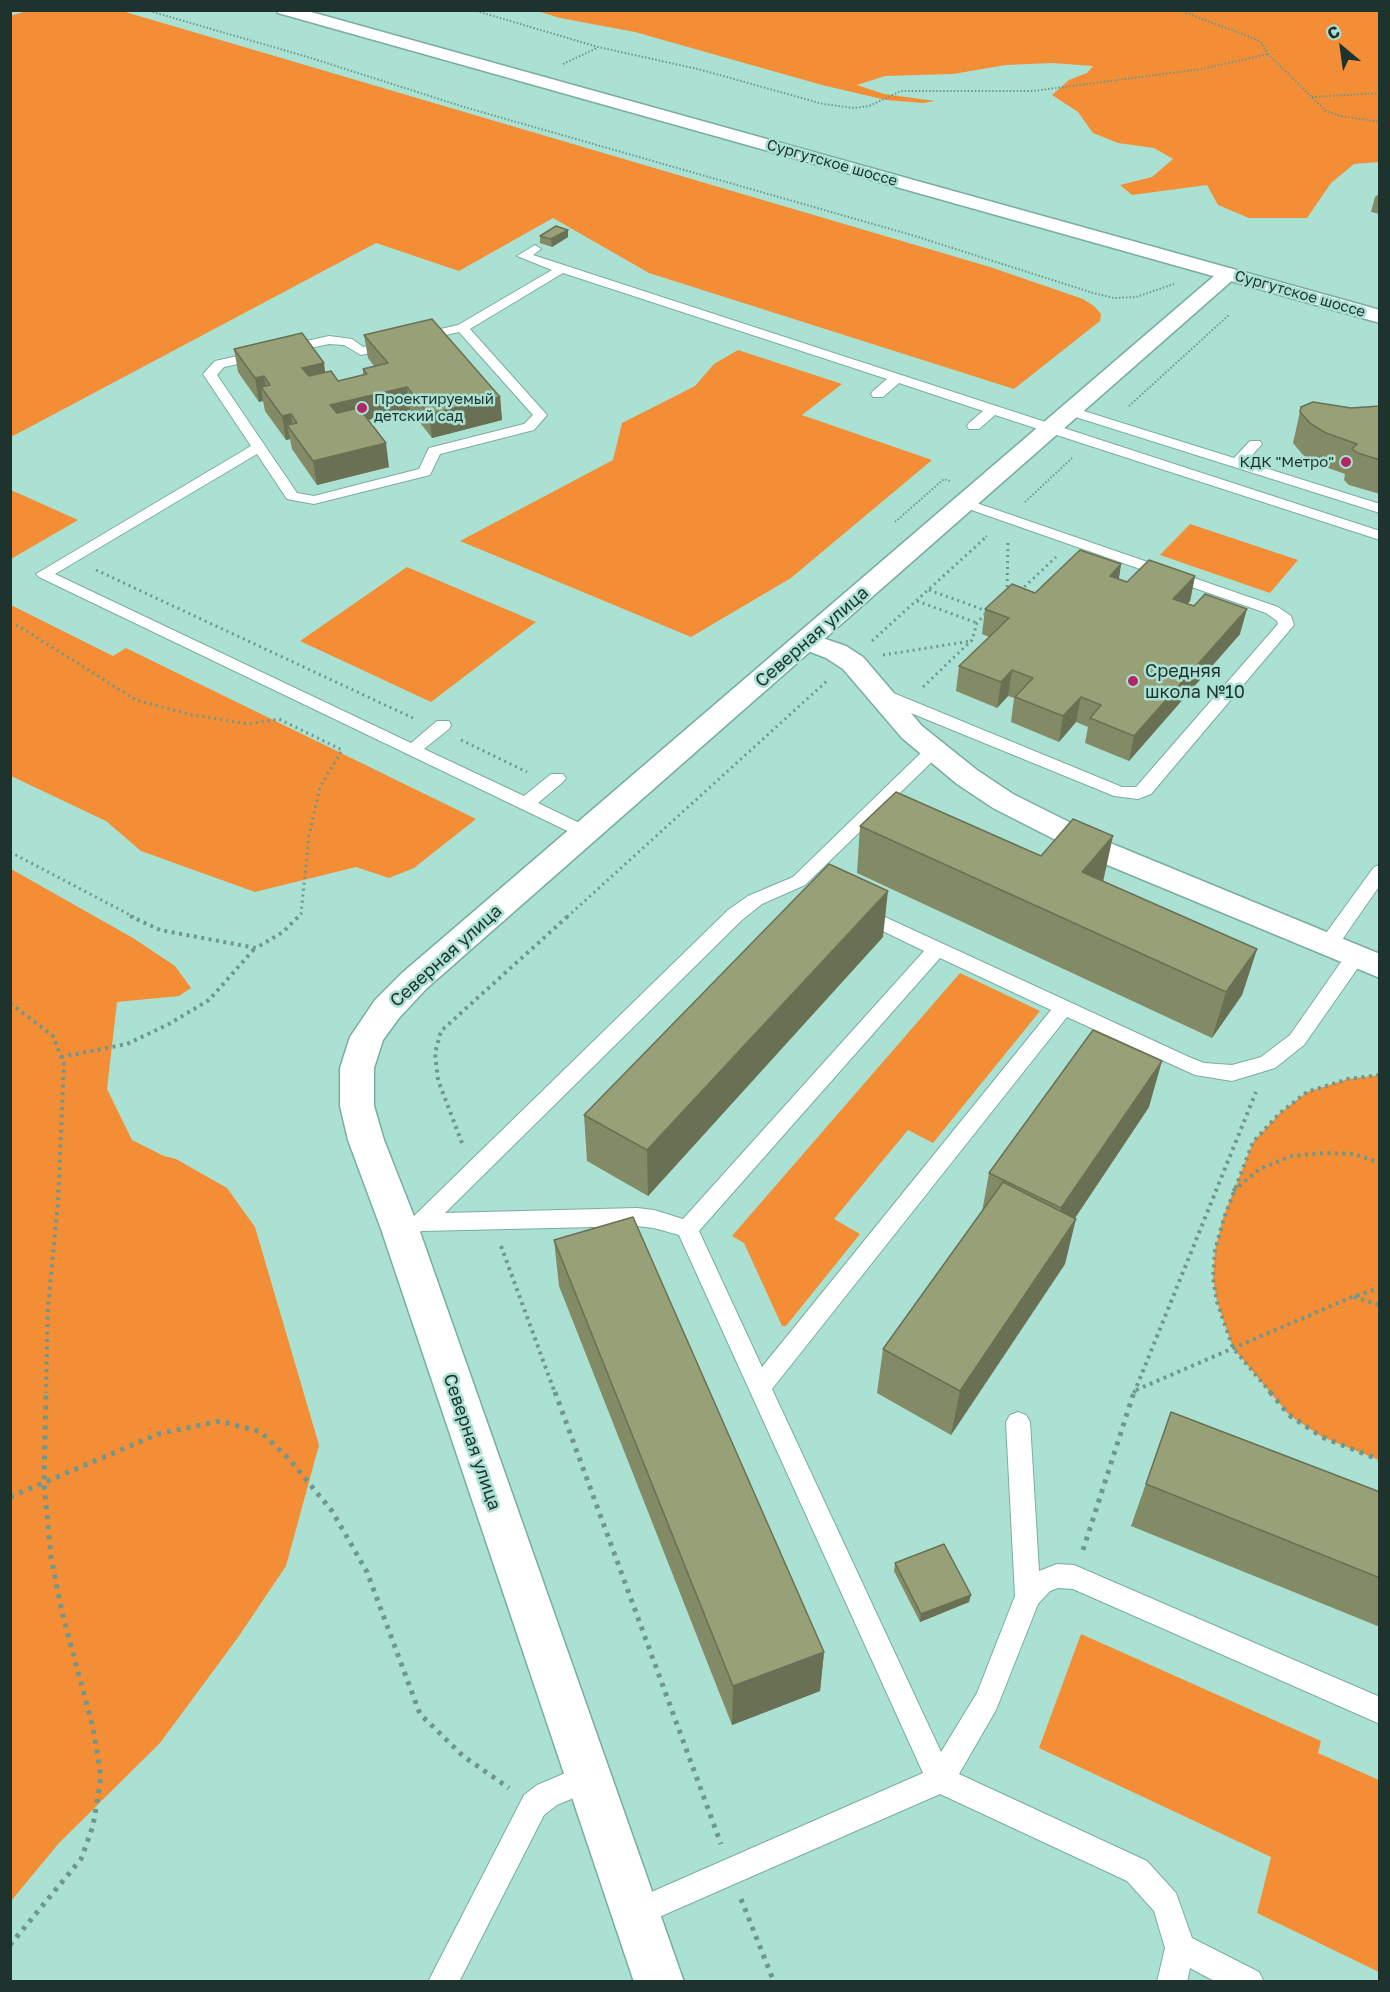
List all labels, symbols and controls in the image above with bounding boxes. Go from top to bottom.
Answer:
north arrow [1312,18,1372,78]
text: С [1323,21,1343,44]
street label: Сургутское шоссе [765,136,899,190]
street label: Сургутское шоссе [1233,267,1367,321]
place label: Проектируемый детский сад [374,390,494,425]
marker: Проектируемый детский сад [355,401,369,415]
place label: КДК "Метро" [1239,453,1334,471]
marker: КДК "Метро" [1339,455,1353,469]
street label: Северная улица [751,582,873,692]
place label: Средняя школа №10 [1145,660,1245,702]
marker: Средняя школа №10 [1126,674,1140,688]
street label: Северная улица [386,900,506,1012]
street label: Северная улица [439,1371,505,1513]

